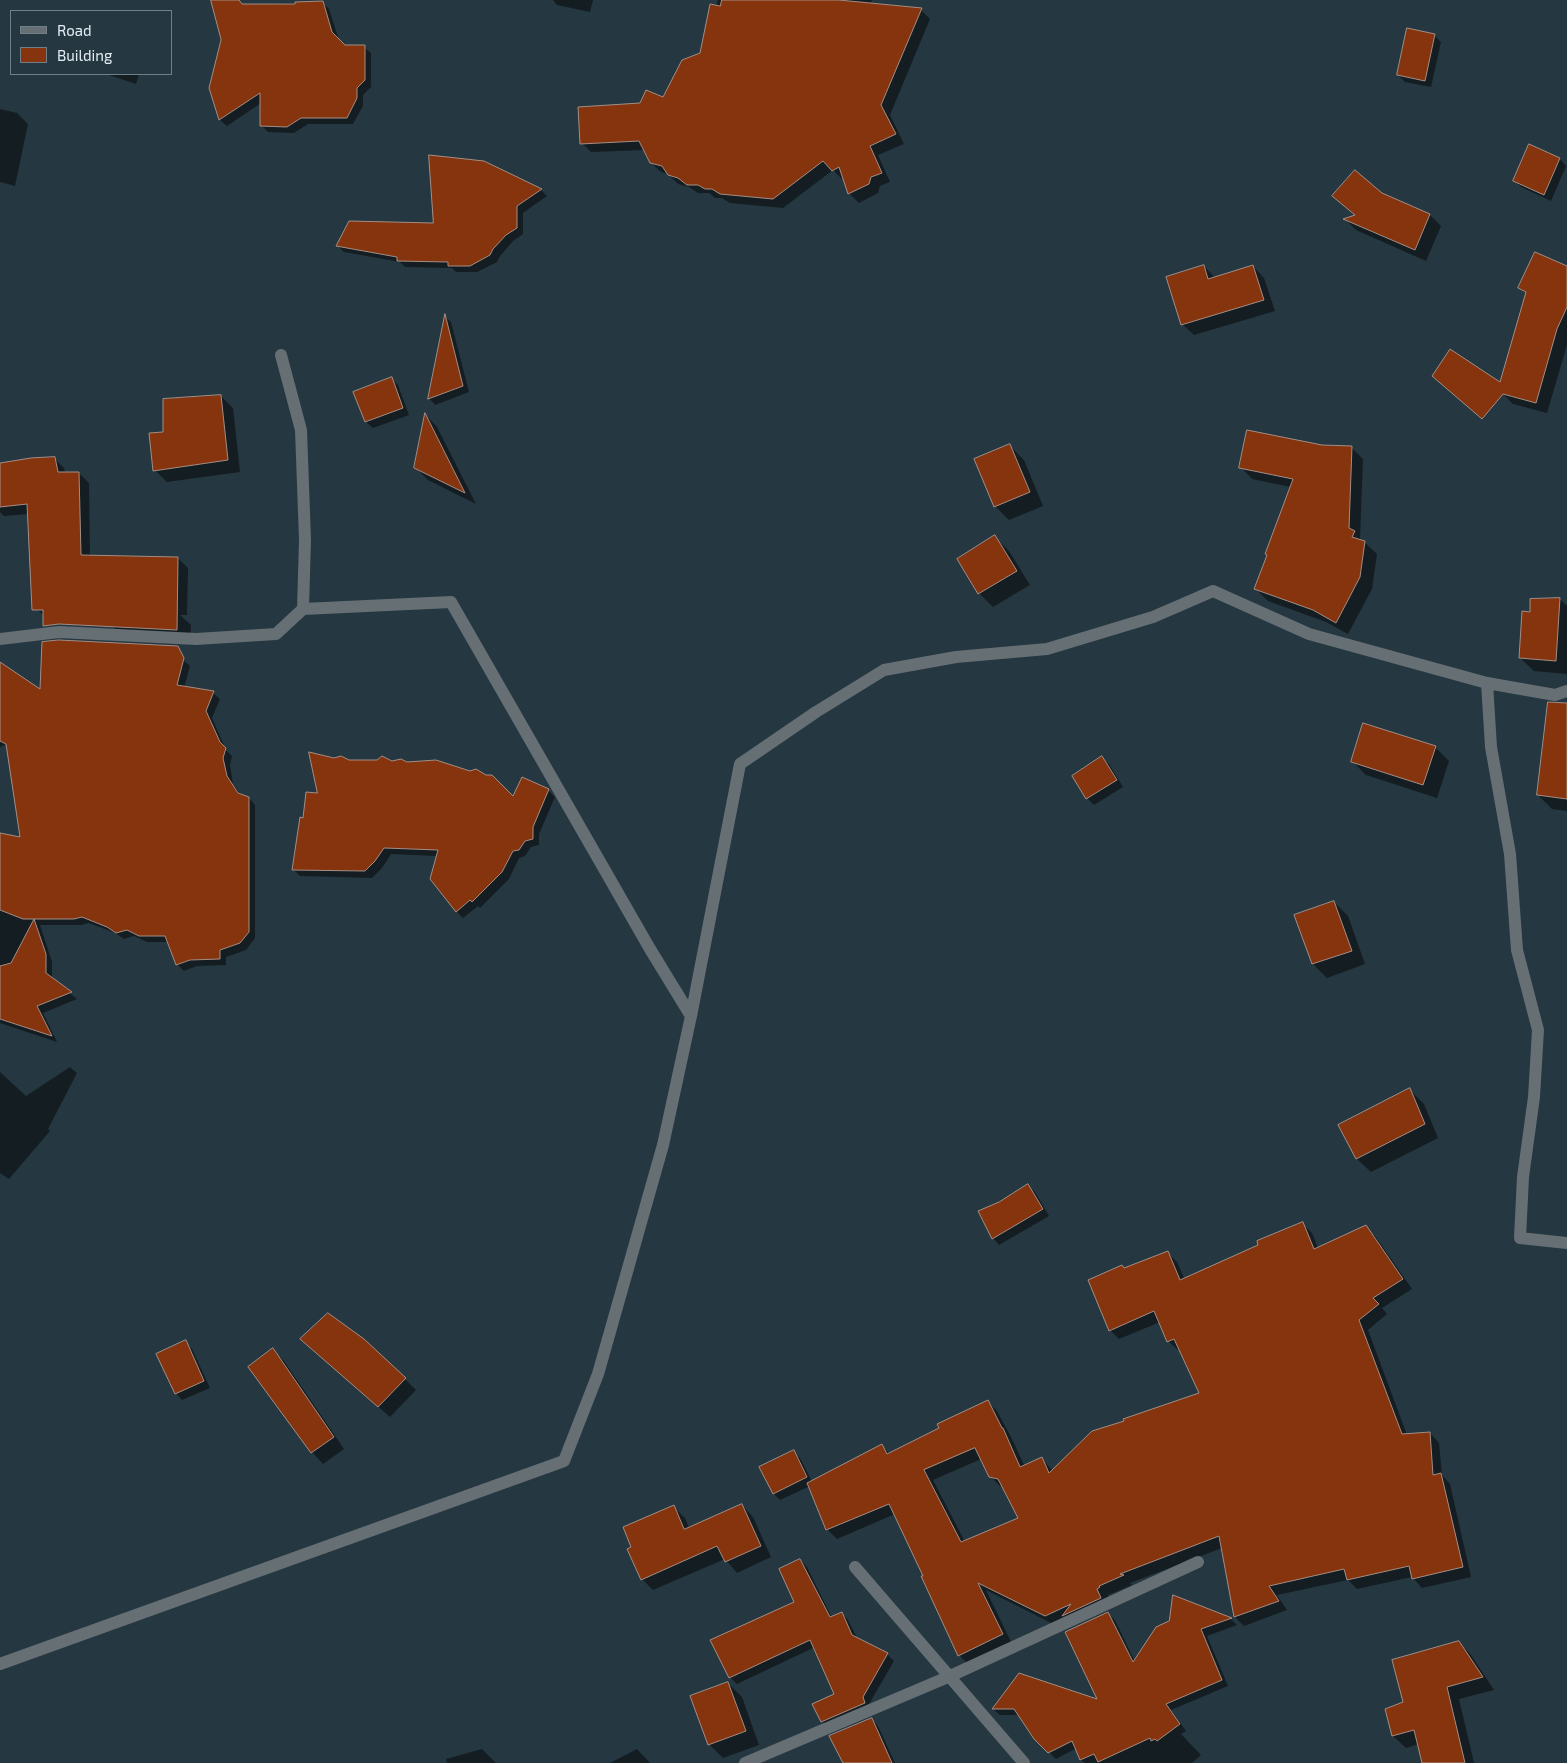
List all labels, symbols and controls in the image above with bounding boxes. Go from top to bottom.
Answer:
legend [10,10,172,75]
text: Road [57,21,92,39]
text: Building [57,46,112,64]

